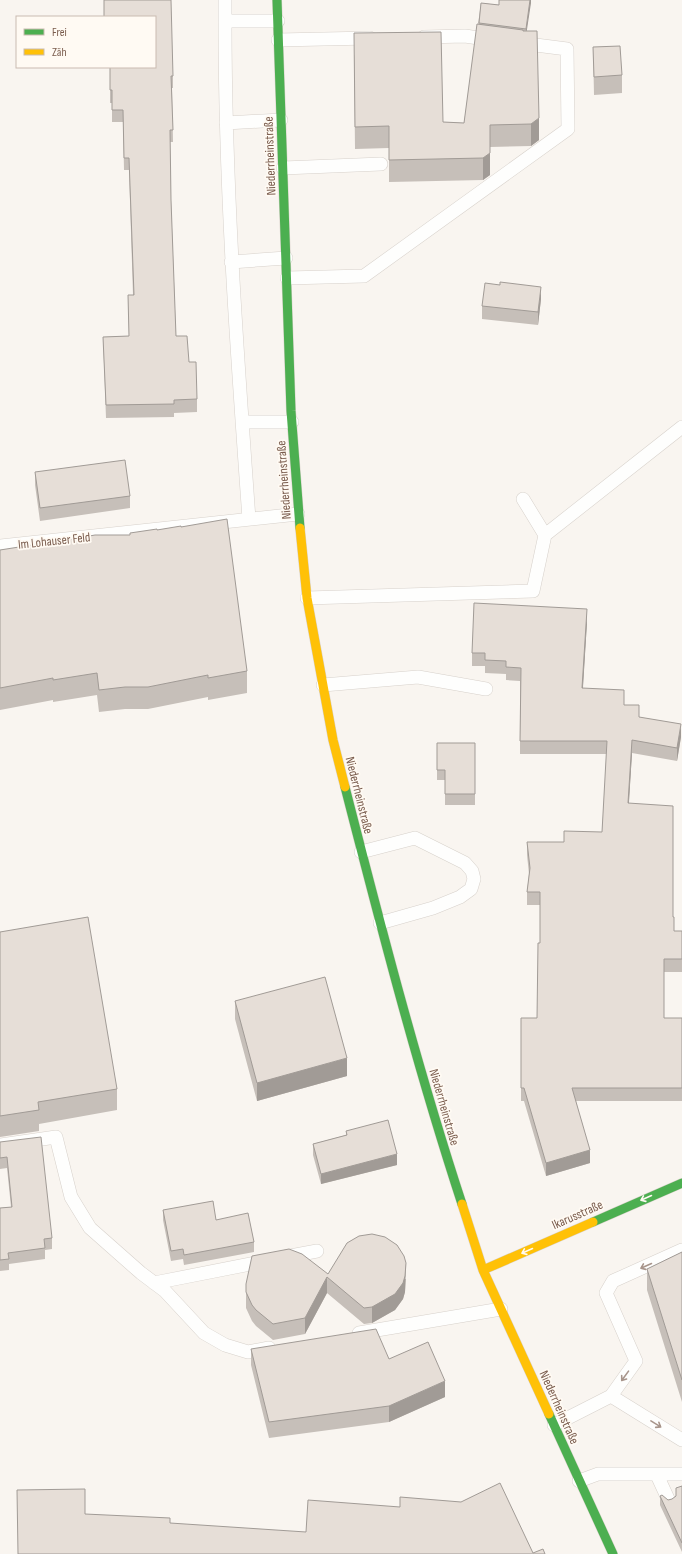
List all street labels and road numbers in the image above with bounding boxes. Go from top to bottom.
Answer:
street label: Niederrheinstraße [261,116,279,196]
street label: Niederrheinstraße [273,440,295,520]
street label: Im Lohauser Feld [17,529,91,553]
street label: Niederrheinstraße [342,755,376,836]
street label: Niederrheinstraße [425,1067,463,1147]
street label: Ikarusstraße [549,1197,605,1233]
street label: Niederrheinstraße [536,1368,582,1447]

